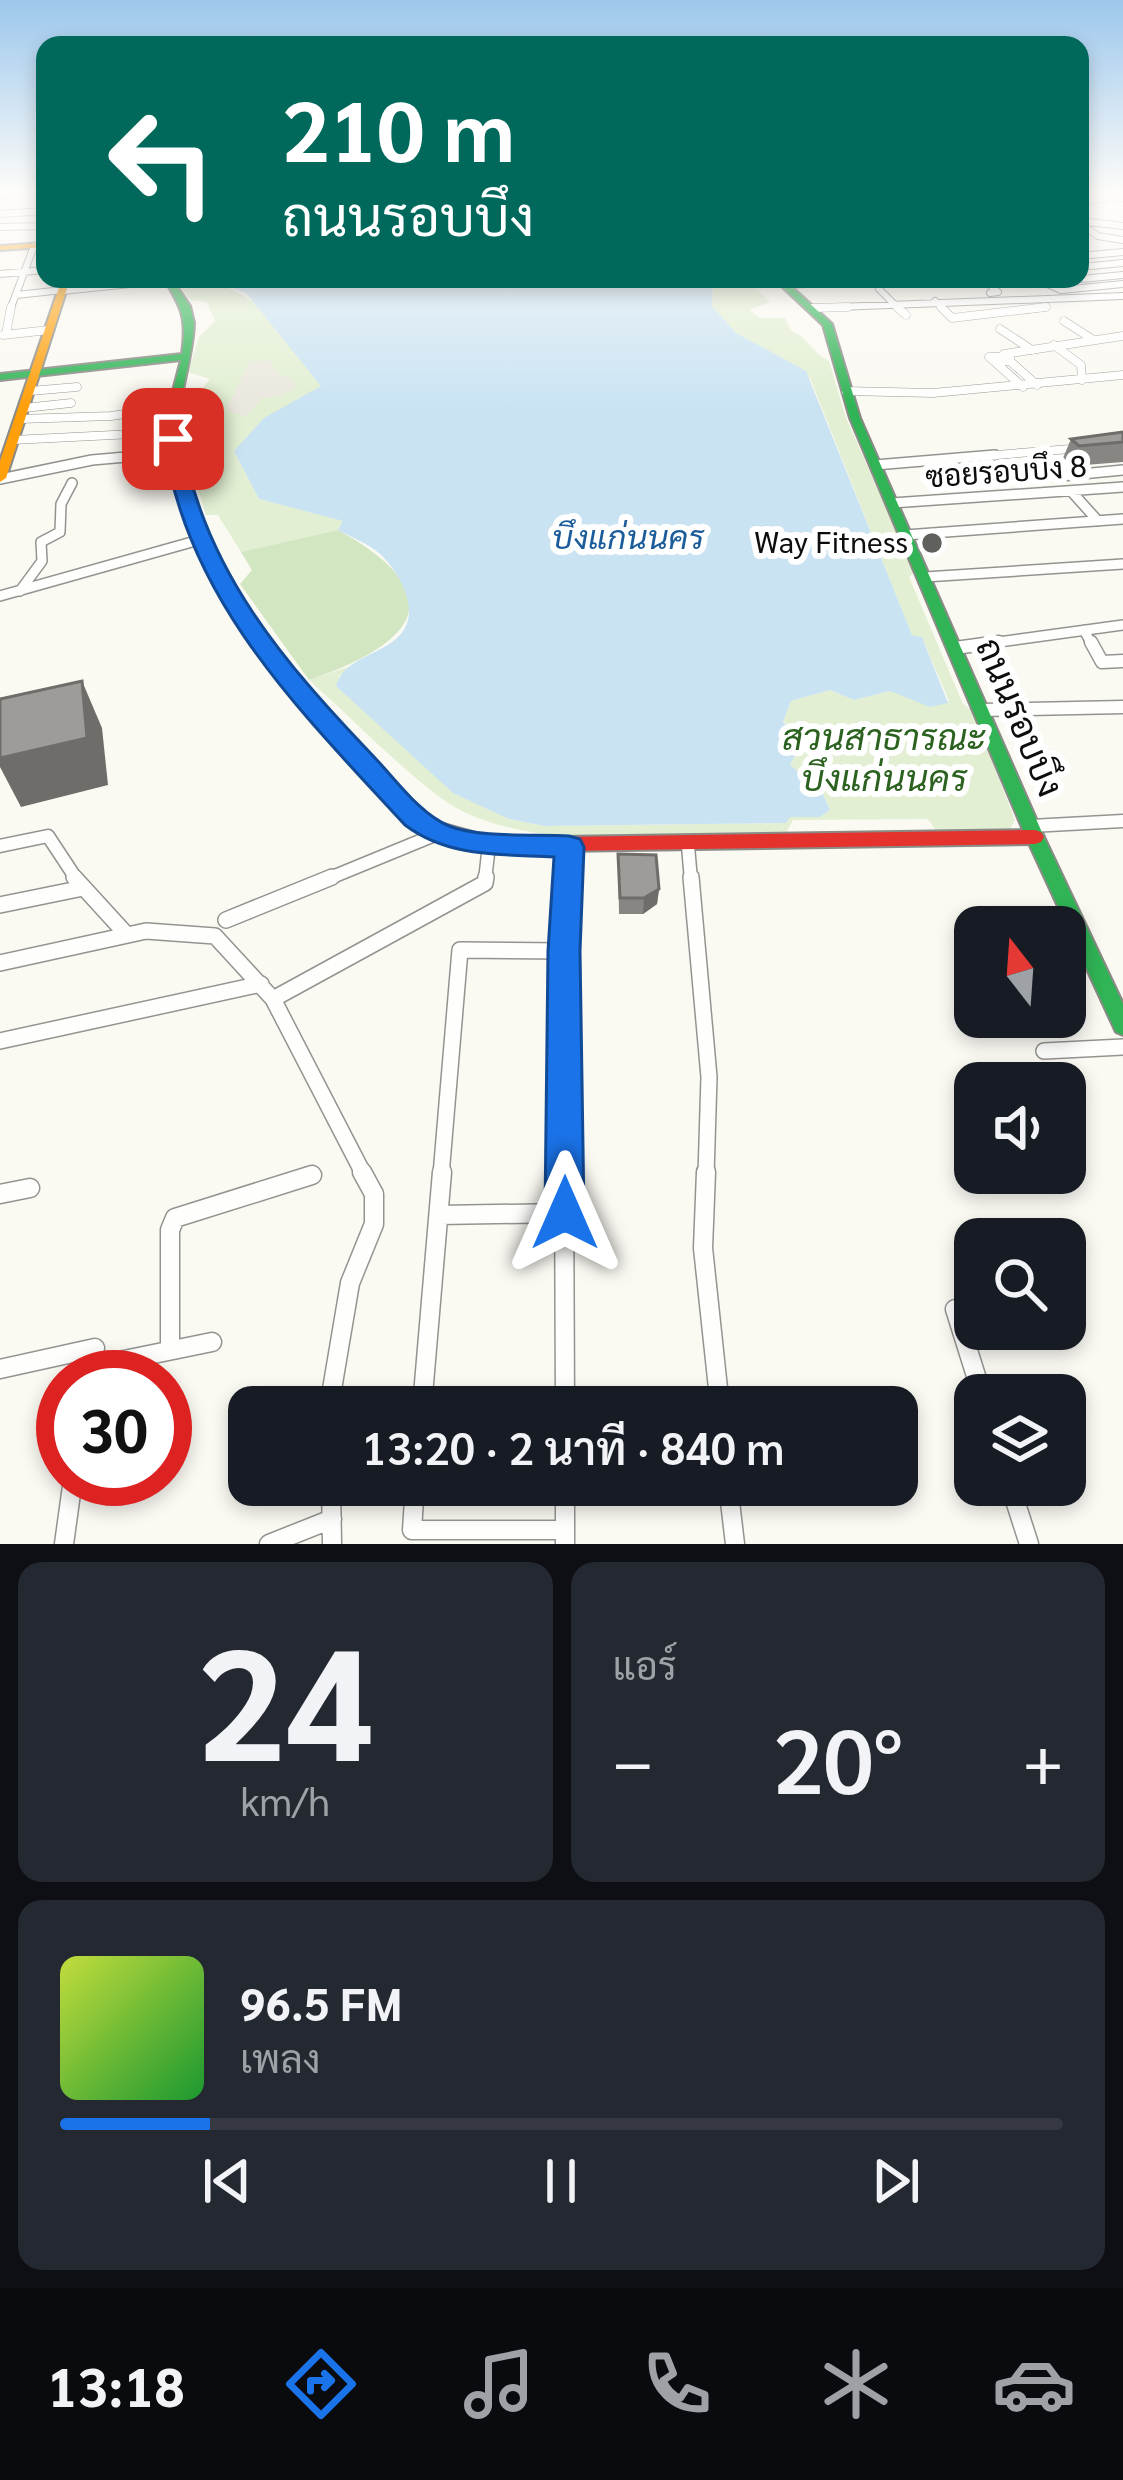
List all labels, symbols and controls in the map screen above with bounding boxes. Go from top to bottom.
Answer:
text: 210 m [282,72,515,181]
icon: left [84,84,240,240]
text: ถนนรอบบึง [282,178,534,249]
pin [122,388,224,490]
icon: arrive [140,406,206,472]
street label: ซอยรอบบึง 8 [924,444,1088,495]
water label: บึงแก่นนคร [552,514,705,557]
place label: Way Fitness [754,521,908,560]
marker: Way Fitness [919,530,945,556]
street label: ถนนรอบบึง [968,630,1076,803]
park label: สวนสาธารณะ บึงแก่นนคร [782,712,987,799]
north arrow [954,906,1086,1038]
map controls [954,906,1086,1506]
button: sound [954,1062,1086,1194]
position arrow [502,1150,628,1276]
button: search [954,1218,1086,1350]
speed limit sign: 30 [36,1350,192,1506]
button: layers [954,1374,1086,1506]
text: 13:20 · 2 นาที · 840 m [362,1417,784,1475]
text: 24 [197,1594,373,1797]
text: แอร์ [613,1638,677,1689]
text: 20° [773,1698,903,1815]
text: − [613,1714,653,1799]
text: + [1023,1714,1063,1799]
text: km/h [240,1774,330,1825]
text: 96.5 FM [240,1973,402,2031]
text: เพลง [240,2031,321,2082]
icon: previous [194,2148,260,2214]
icon: pause [528,2148,594,2214]
icon: next [863,2148,929,2214]
icon: directions [279,2342,363,2426]
icon: music [457,2342,541,2426]
icon: phone [635,2342,719,2426]
icon: climate [814,2342,898,2426]
icon: car [992,2342,1076,2426]
text: 13:18 [47,2349,185,2420]

